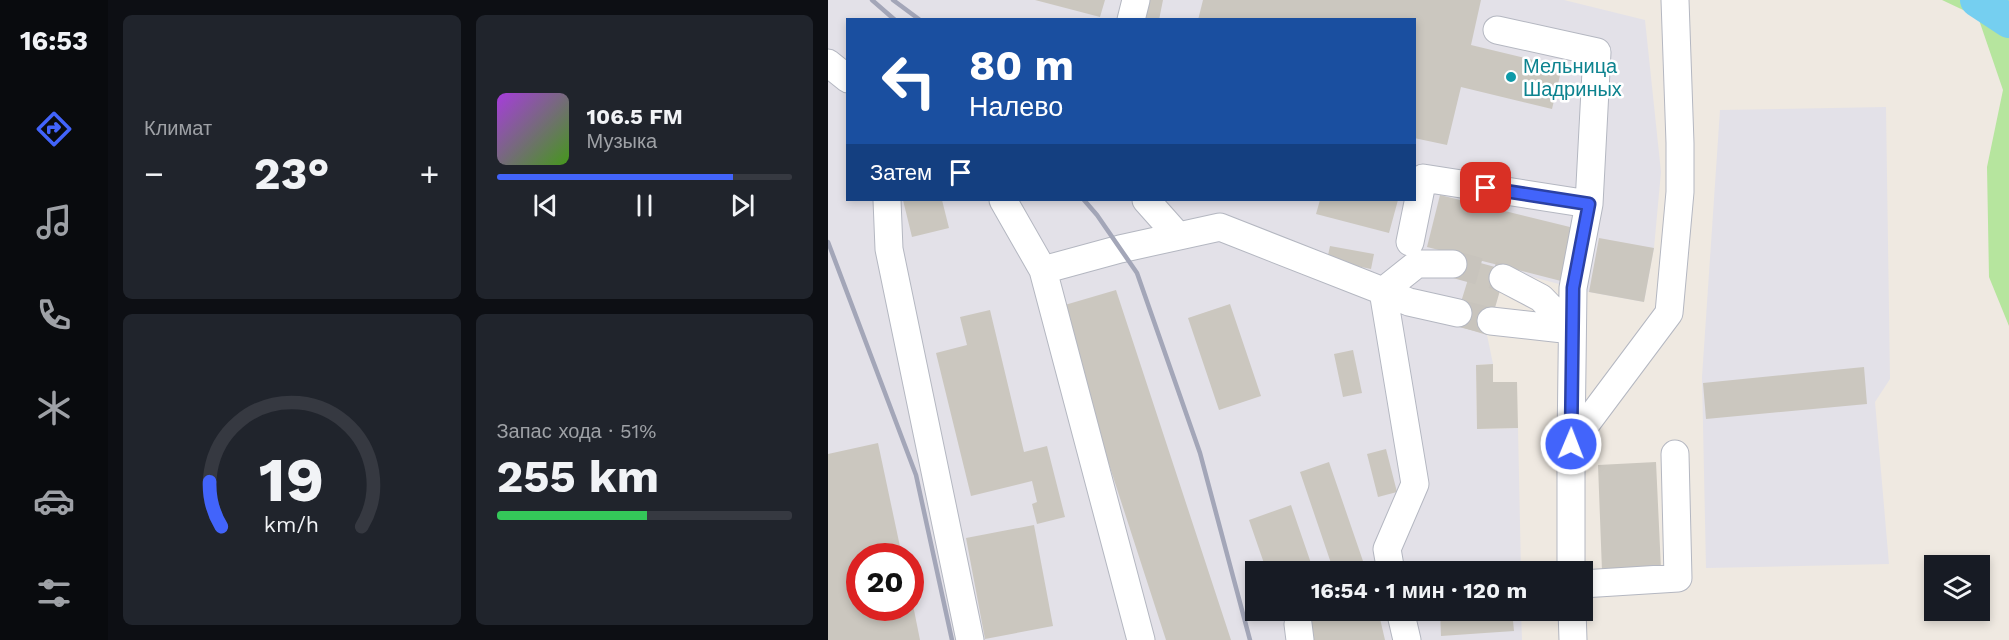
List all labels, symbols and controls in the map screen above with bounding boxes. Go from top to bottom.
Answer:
text: 16:53 [20,25,88,57]
text: 80 m [969,41,1074,90]
icon: left [870,42,948,120]
place label: Мельница Шадриных [1523,54,1622,101]
marker: Мельница Шадриных [1504,70,1518,84]
text: Налево [969,91,1063,123]
text: 106.5 FM [587,104,683,129]
icon: directions [33,108,75,150]
text: Климат [144,116,212,140]
text: Музыка [587,129,657,153]
text: 23° [254,147,330,200]
text: − [144,154,164,193]
text: + [420,154,440,193]
icon: arrive [944,156,977,189]
text: Затем [870,160,932,185]
pin [1460,162,1511,213]
icon: arrive [1469,171,1502,204]
icon: previous [529,189,562,222]
icon: pause [628,189,661,222]
icon: next [726,189,759,222]
icon: music [33,201,75,243]
icon: phone [33,294,75,336]
icon: climate [33,387,75,429]
position arrow [1539,412,1603,476]
text: Запас хода · 51% [497,419,656,443]
text: 19 [259,443,324,516]
text: 255 km [497,450,659,503]
icon: car [33,480,75,522]
text: km/h [264,512,319,537]
speed limit sign: 20 [846,543,924,621]
map controls [1924,555,1990,621]
button: layers [1924,555,1990,621]
icon: filters [33,572,75,614]
text: 16:54 · 1 мин · 120 m [1311,578,1527,603]

